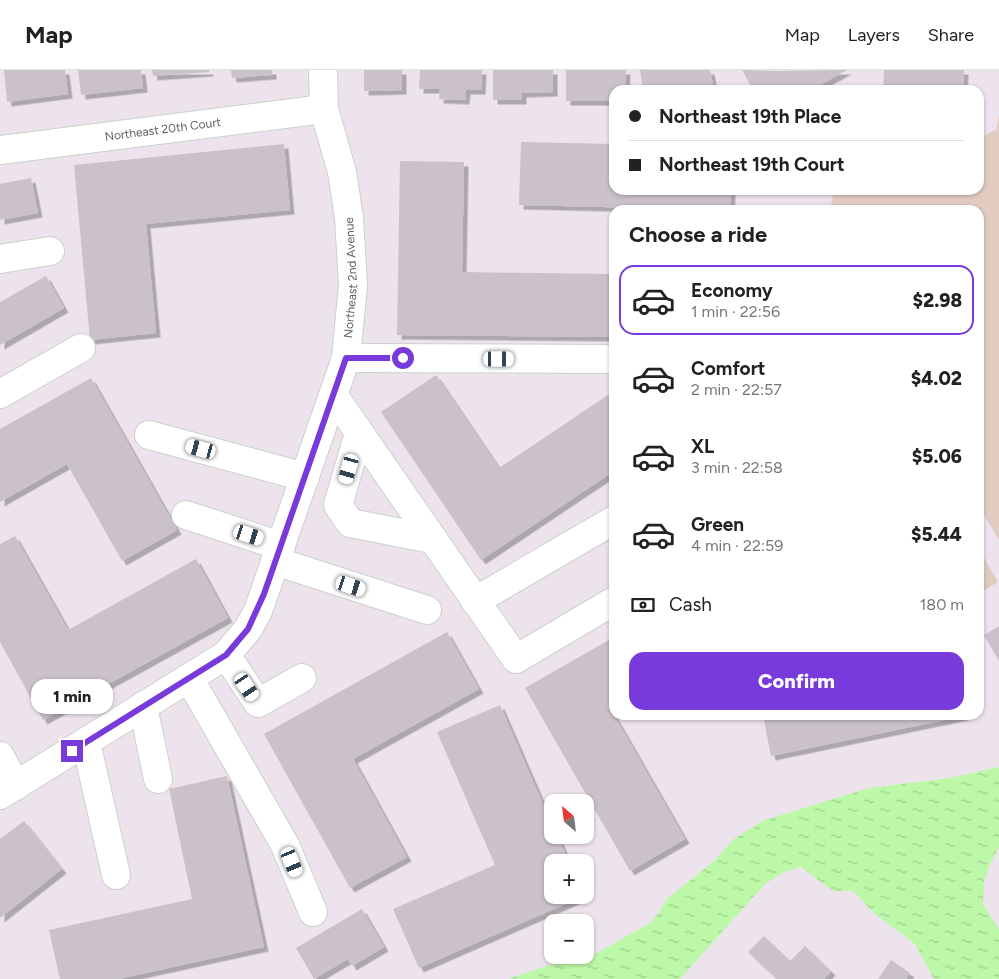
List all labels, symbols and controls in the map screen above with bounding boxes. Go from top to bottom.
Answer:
text: Map [25,20,73,49]
text: Map [785,24,820,46]
text: Layers [848,24,900,46]
text: Share [928,24,974,46]
text: Northeast 19th Place [659,105,841,128]
street label: Northeast 20th Court [104,115,222,144]
text: Northeast 19th Court [659,153,845,176]
street label: Northeast 2nd Avenue [341,216,360,339]
text: Choose a ride [629,221,767,248]
icon: car [631,278,676,323]
text: Economy [691,279,773,302]
text: $2.98 [913,289,962,312]
text: 1 min · 22:56 [691,302,780,321]
route start [392,347,414,369]
car [484,352,514,367]
icon: car [631,356,676,401]
text: Comfort [691,357,766,380]
text: $4.02 [911,367,962,390]
text: 2 min · 22:57 [691,380,782,399]
icon: car [631,434,676,479]
text: XL [691,435,714,458]
car [184,438,217,460]
text: $5.06 [912,445,962,468]
car [337,453,360,485]
text: 3 min · 22:58 [691,458,783,477]
icon: car [631,512,676,557]
text: Green [691,513,744,536]
car [232,523,265,547]
text: $5.44 [911,523,962,546]
text: 4 min · 22:59 [691,536,783,555]
car [334,574,367,598]
icon: cash [629,591,657,619]
text: Cash [669,593,712,616]
text: 180 m [920,595,964,614]
button: Confirm [629,652,964,710]
car [232,670,261,704]
callout: 1 min [31,678,113,714]
text: 1 min [53,687,91,706]
route end [61,740,83,762]
north arrow [544,794,594,844]
map controls [544,794,594,964]
car [279,845,304,879]
button: + [544,854,594,904]
button: − [544,914,594,964]

